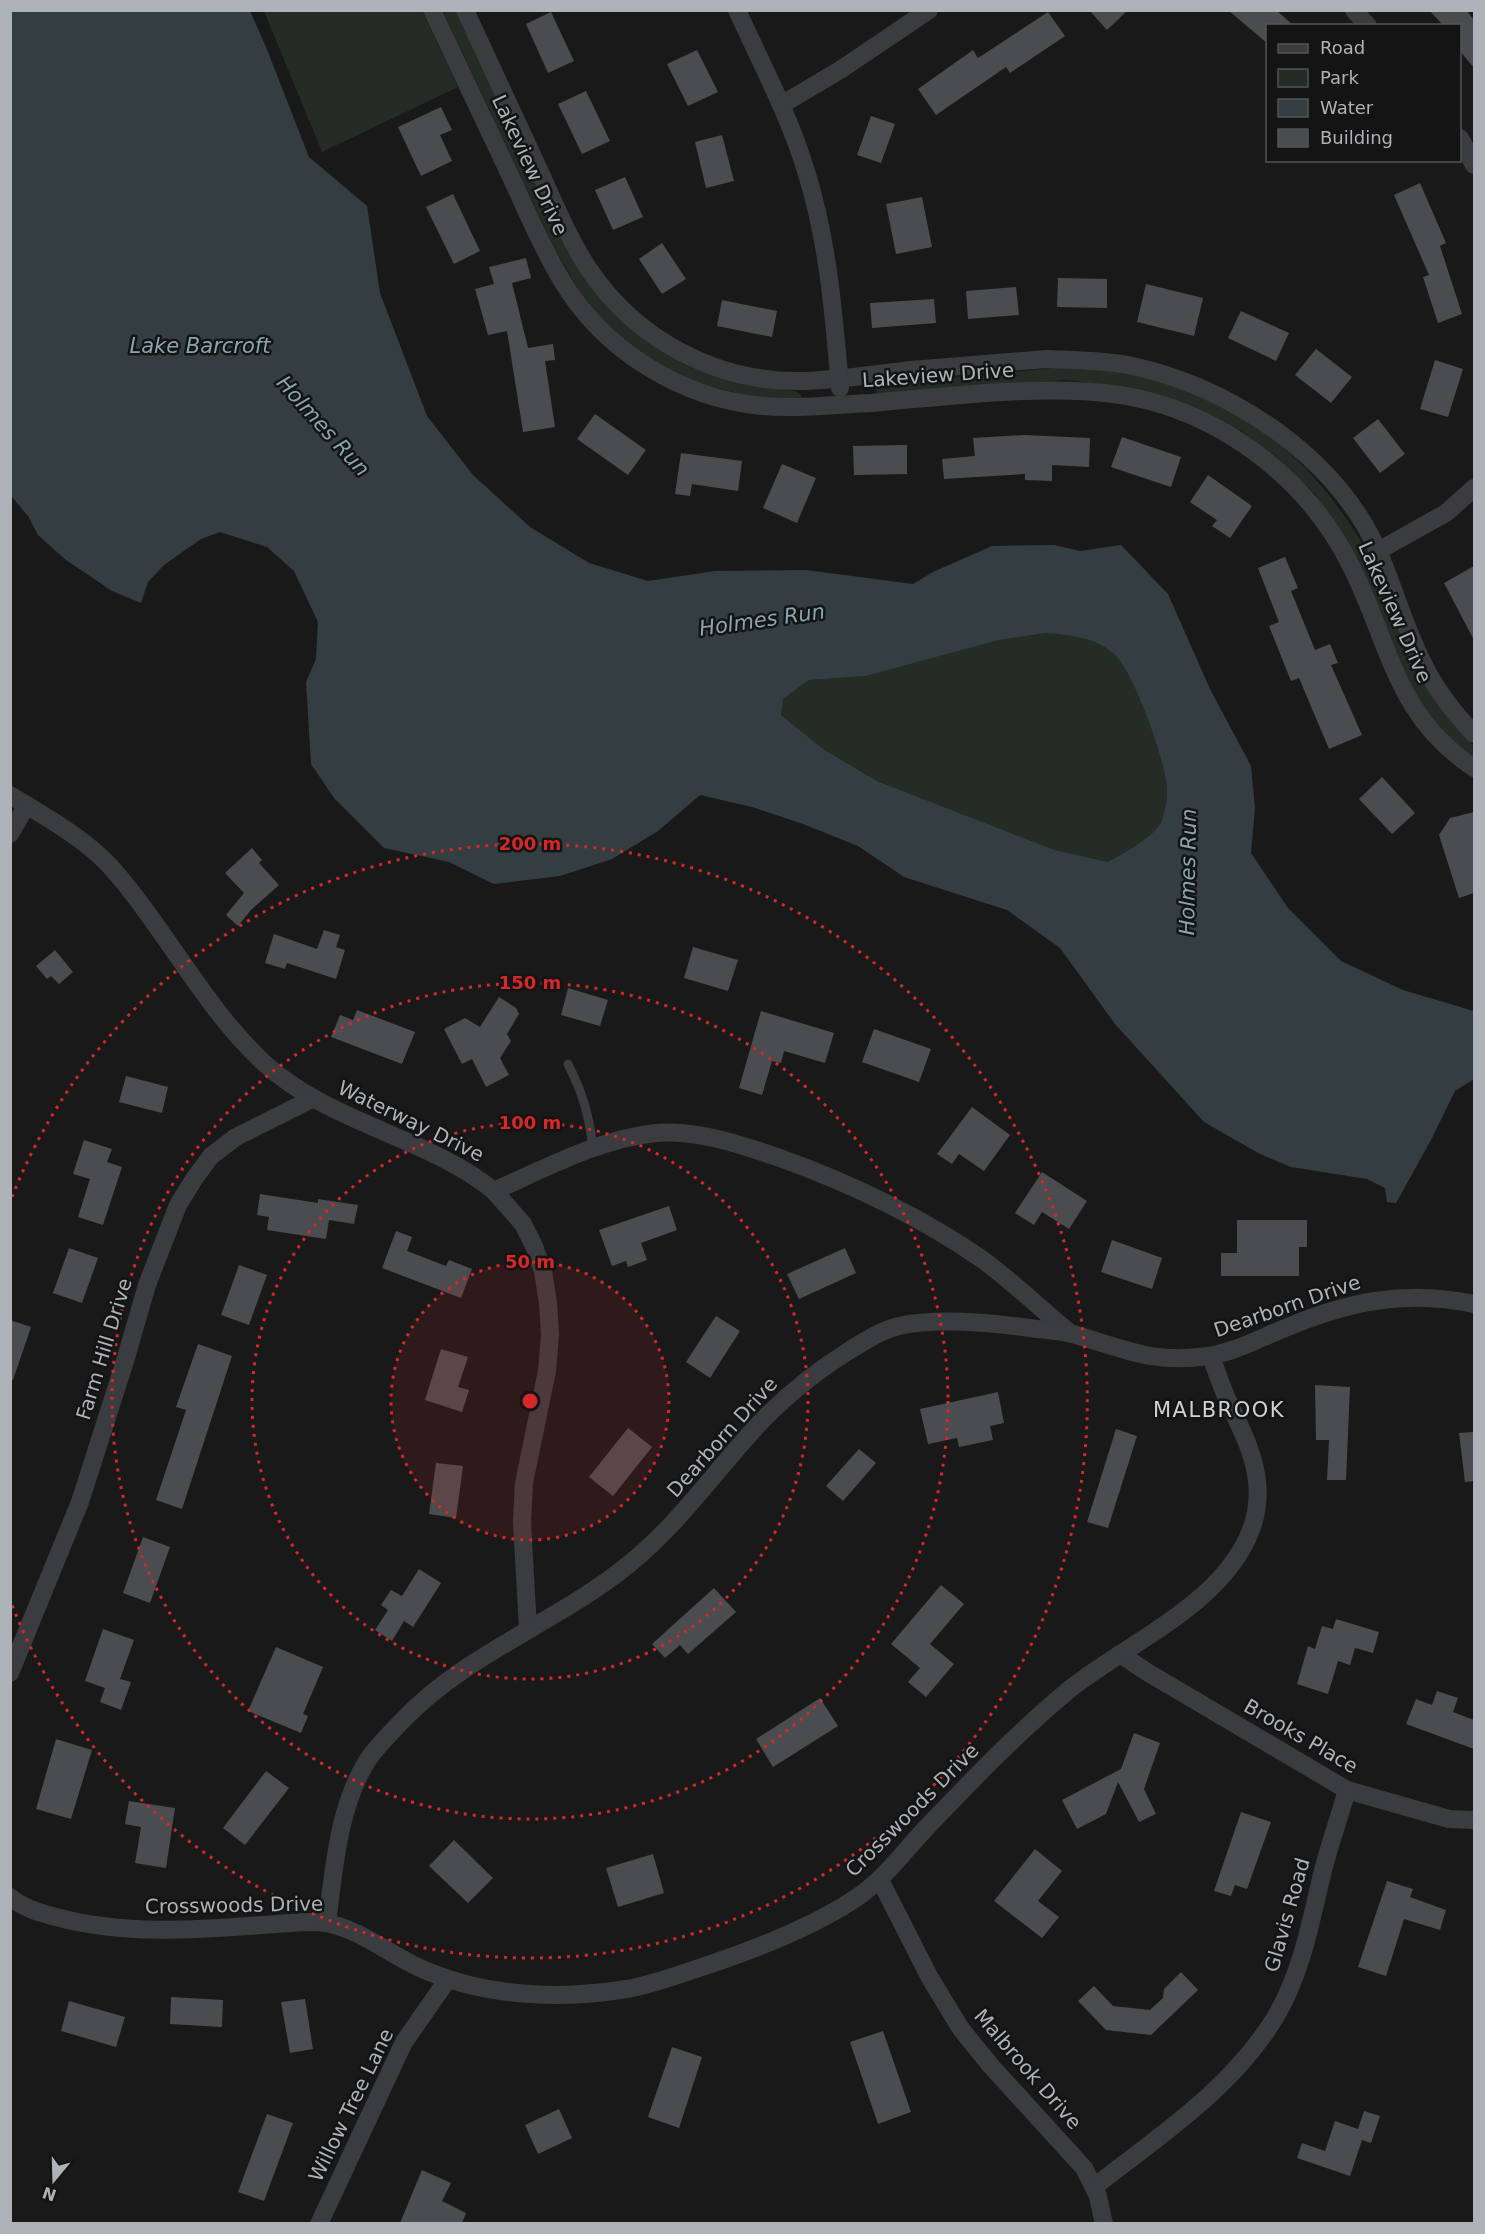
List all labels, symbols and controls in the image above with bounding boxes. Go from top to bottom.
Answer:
legend [1266,24,1461,162]
text: Road [1320,37,1365,58]
text: Park [1320,67,1359,88]
street label: Lakeview Drive [487,91,573,239]
text: Water [1320,97,1374,118]
text: Building [1320,127,1393,148]
water label: Lake Barcroft [130,334,271,358]
street label: Lakeview Drive [861,358,1015,392]
water label: Holmes Run [272,371,374,481]
street label: Lakeview Drive [1353,538,1437,686]
water label: Holmes Run [698,599,826,641]
water label: Holmes Run [1175,808,1201,936]
text: 200 m [499,833,561,854]
text: 150 m [499,972,561,993]
street label: Waterway Drive [334,1075,488,1167]
text: 100 m [499,1112,561,1133]
text: 50 m [505,1251,555,1272]
street label: Dearborn Drive [1211,1270,1363,1342]
street label: Farm Hill Drive [71,1275,137,1423]
street label: Dearborn Drive [662,1372,782,1502]
centre of rings [520,1391,540,1411]
district label: MALBROOK [1153,1398,1285,1422]
street label: Brooks Place [1240,1694,1362,1778]
street label: Crosswoods Drive [840,1738,984,1882]
street label: Glavis Road [1259,1855,1315,1975]
street label: Crosswoods Drive [145,1891,323,1919]
street label: Malbrook Drive [969,2004,1087,2134]
street label: Willow Tree Lane [304,2025,398,2185]
north arrow [24,2150,84,2210]
text: N [40,2183,59,2205]

